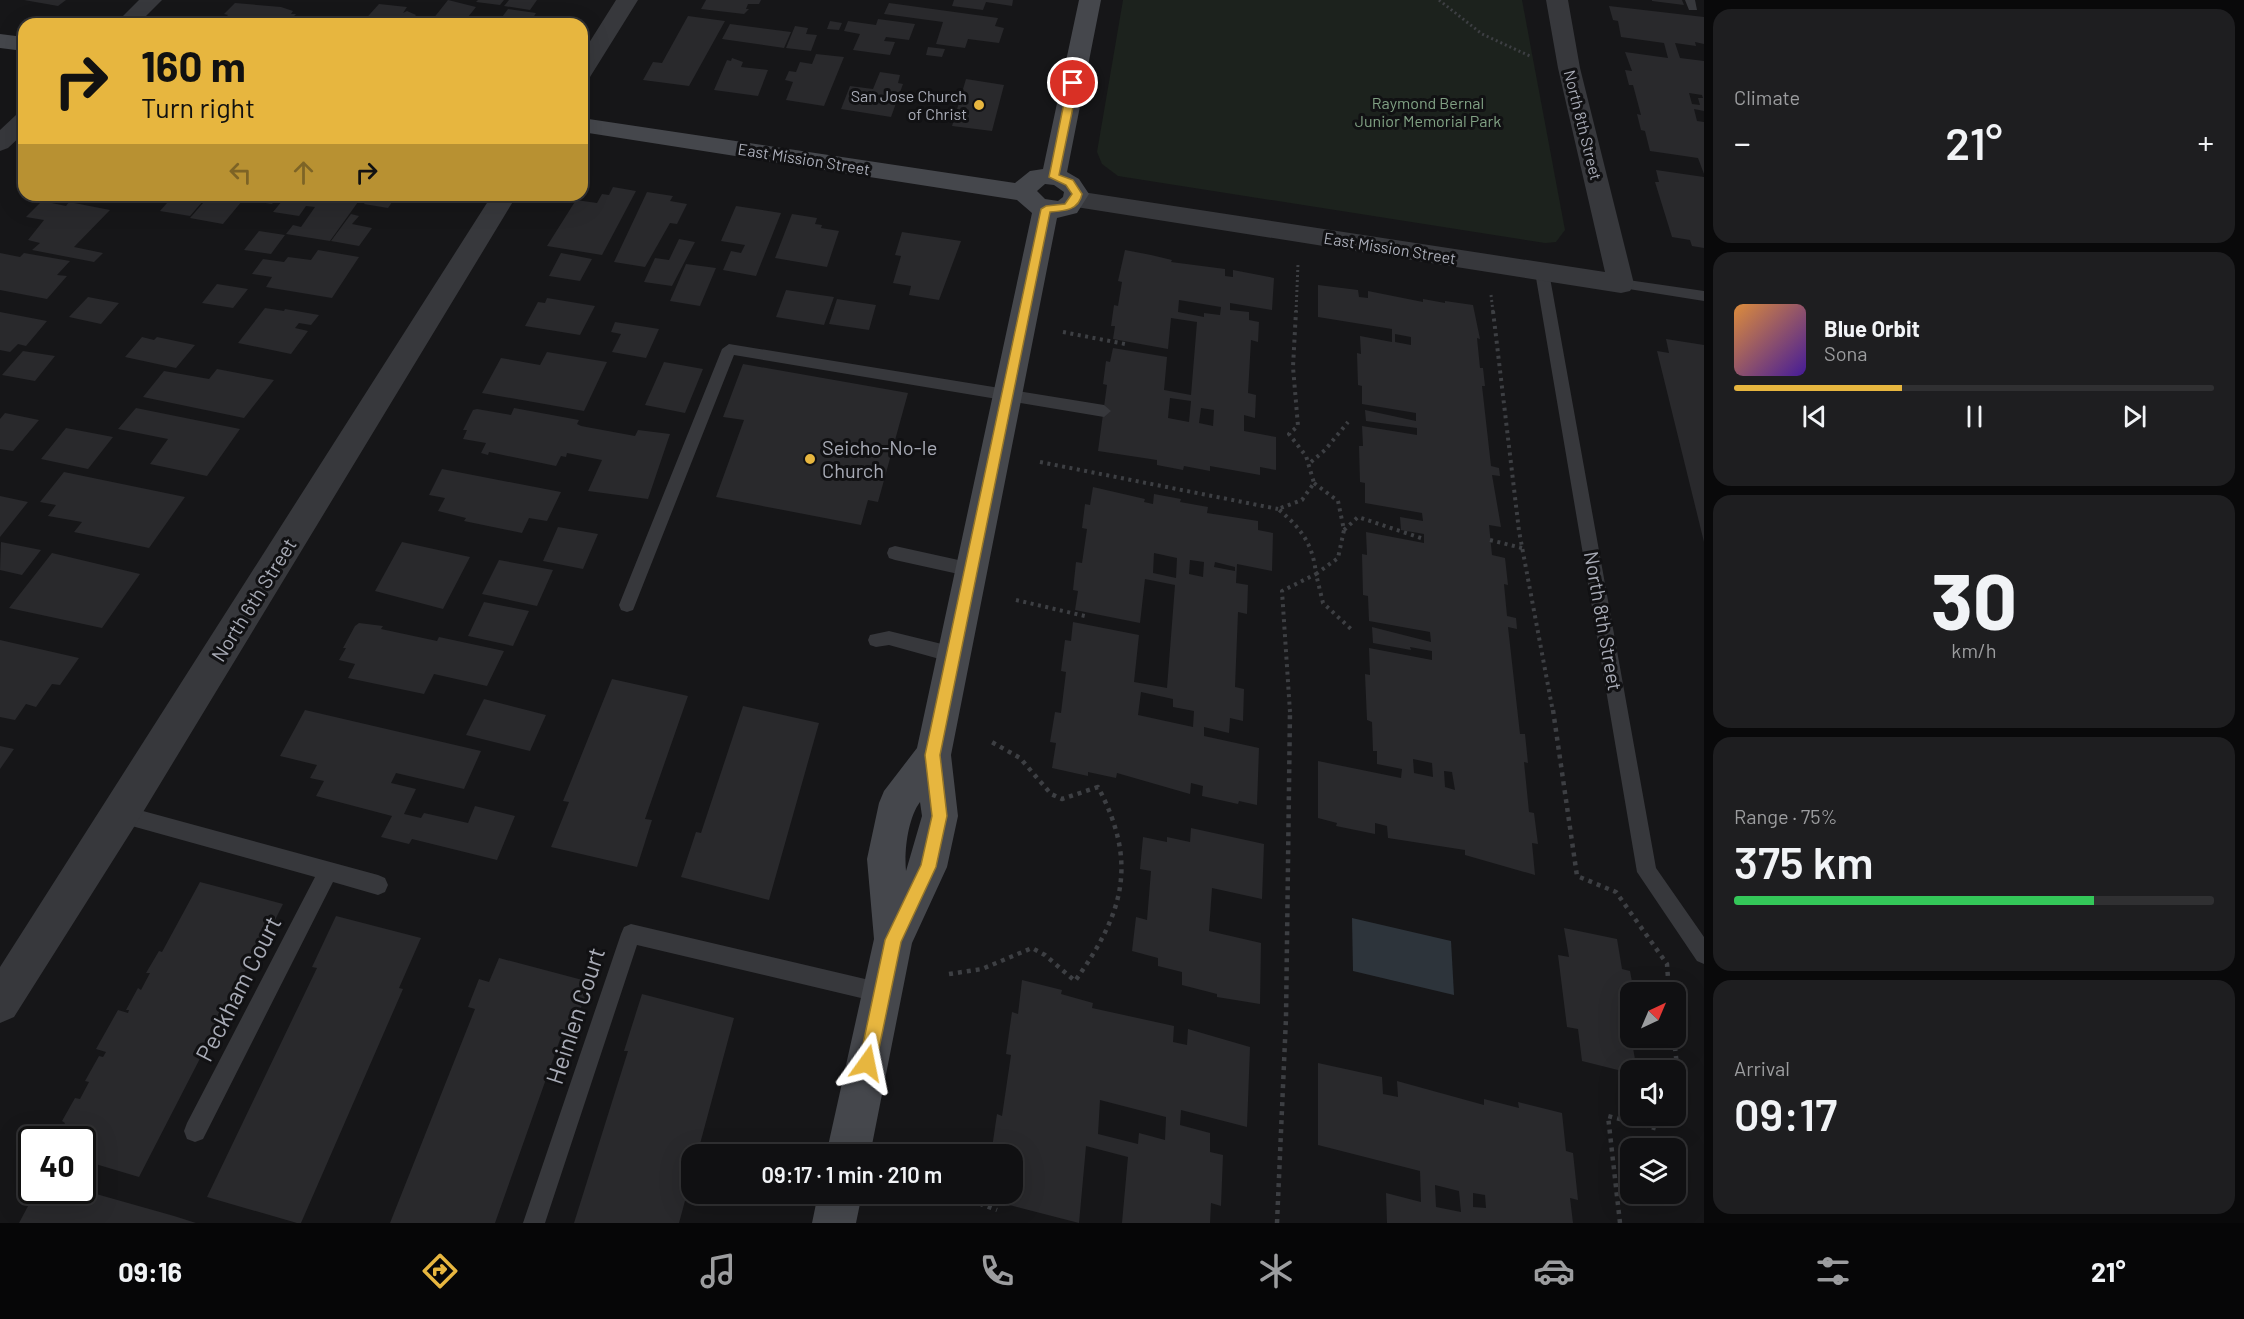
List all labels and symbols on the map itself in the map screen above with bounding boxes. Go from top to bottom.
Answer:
pin [1047,57,1098,108]
street label: North 8th Street [1561,68,1606,182]
place label: San Jose Church of Christ [851,86,967,123]
park label: Raymond Bernal Junior Memorial Park [1355,93,1501,130]
marker: San Jose Church of Christ [972,98,986,112]
street label: East Mission Street [737,139,872,178]
street label: East Mission Street [1323,228,1458,267]
place label: Seicho-No-Ie Church [822,435,937,482]
marker: Seicho-No-Ie Church [803,452,817,466]
street label: North 6th Street [206,533,301,666]
street label: North 8th Street [1580,549,1628,692]
street label: Peckham Court [189,911,287,1066]
street label: Heinlen Court [539,944,610,1087]
north arrow [1620,982,1686,1048]
position arrow [835,1031,899,1095]
speed limit sign: 40 [18,1126,96,1204]

